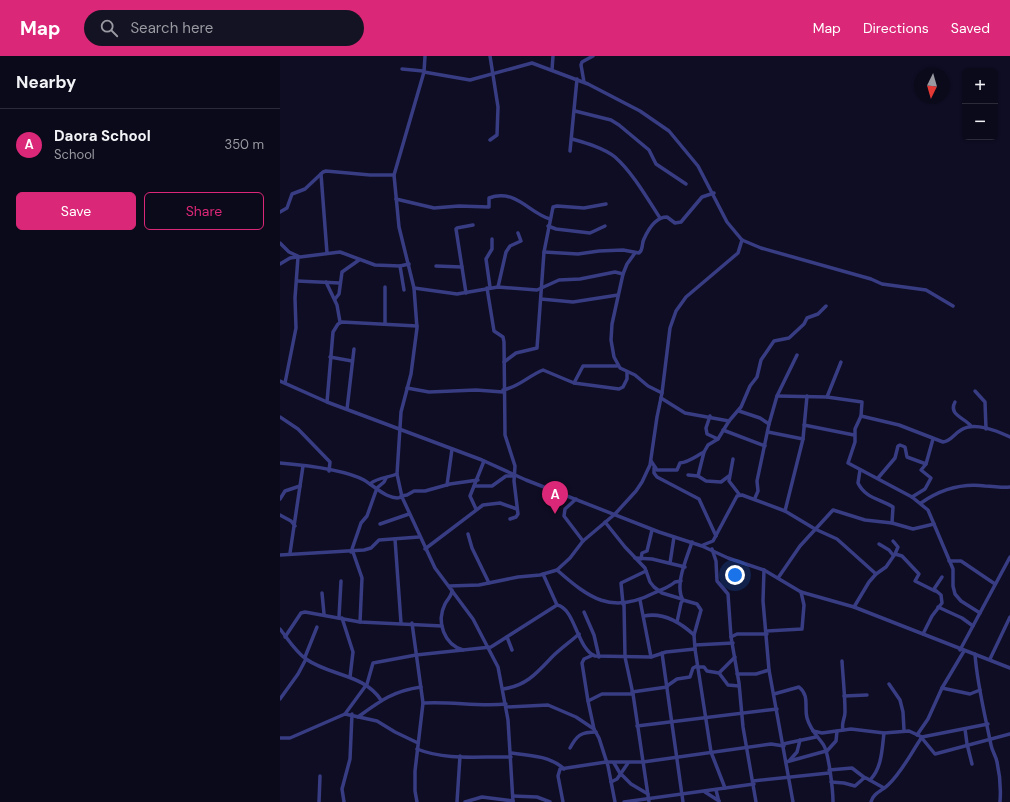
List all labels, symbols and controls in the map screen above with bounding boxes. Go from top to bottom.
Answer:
search box [84,10,364,46]
text: Map [20,16,60,41]
icon: search [98,17,120,39]
text: Search here [130,18,213,38]
text: Map [813,19,841,37]
text: Directions [863,19,929,37]
text: Saved [951,19,990,37]
north arrow [914,68,950,104]
map controls [962,68,998,140]
button: + [962,68,998,104]
text: Nearby [16,71,76,93]
button: − [962,104,998,140]
text: Daora School [54,126,151,146]
text: A [24,136,34,153]
text: 350 m [224,136,264,153]
text: School [54,146,95,163]
button: Save [16,192,136,230]
button: Share [144,192,264,230]
pin: A [542,481,568,514]
your location [725,565,745,585]

